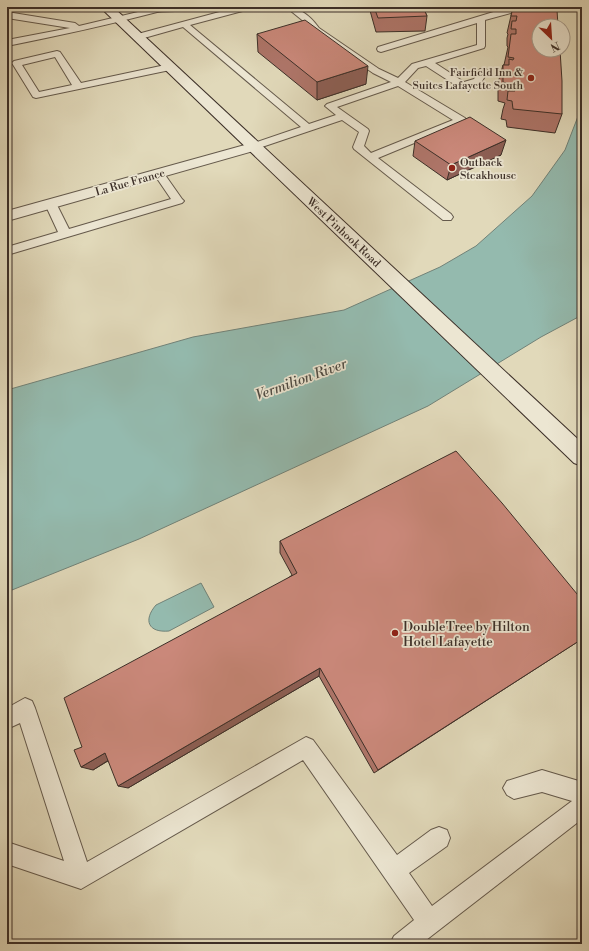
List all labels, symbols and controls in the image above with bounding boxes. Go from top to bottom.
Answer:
north arrow [531,18,571,58]
text: N [548,38,562,54]
place label: Fairfield Inn & Suites Lafayette South [413,66,523,93]
marker: Fairfield Inn & Suites Lafayette South [526,73,536,83]
place label: Outback Steakhouse [460,156,517,183]
marker: Outback Steakhouse [447,163,457,173]
street label: La Rue France [94,166,167,200]
street label: West Pinhook Road [303,194,384,271]
water label: Vermilion River [253,355,350,405]
place label: DoubleTree by Hilton Hotel Lafayette [403,619,530,650]
marker: DoubleTree by Hilton Hotel Lafayette [390,628,400,638]

